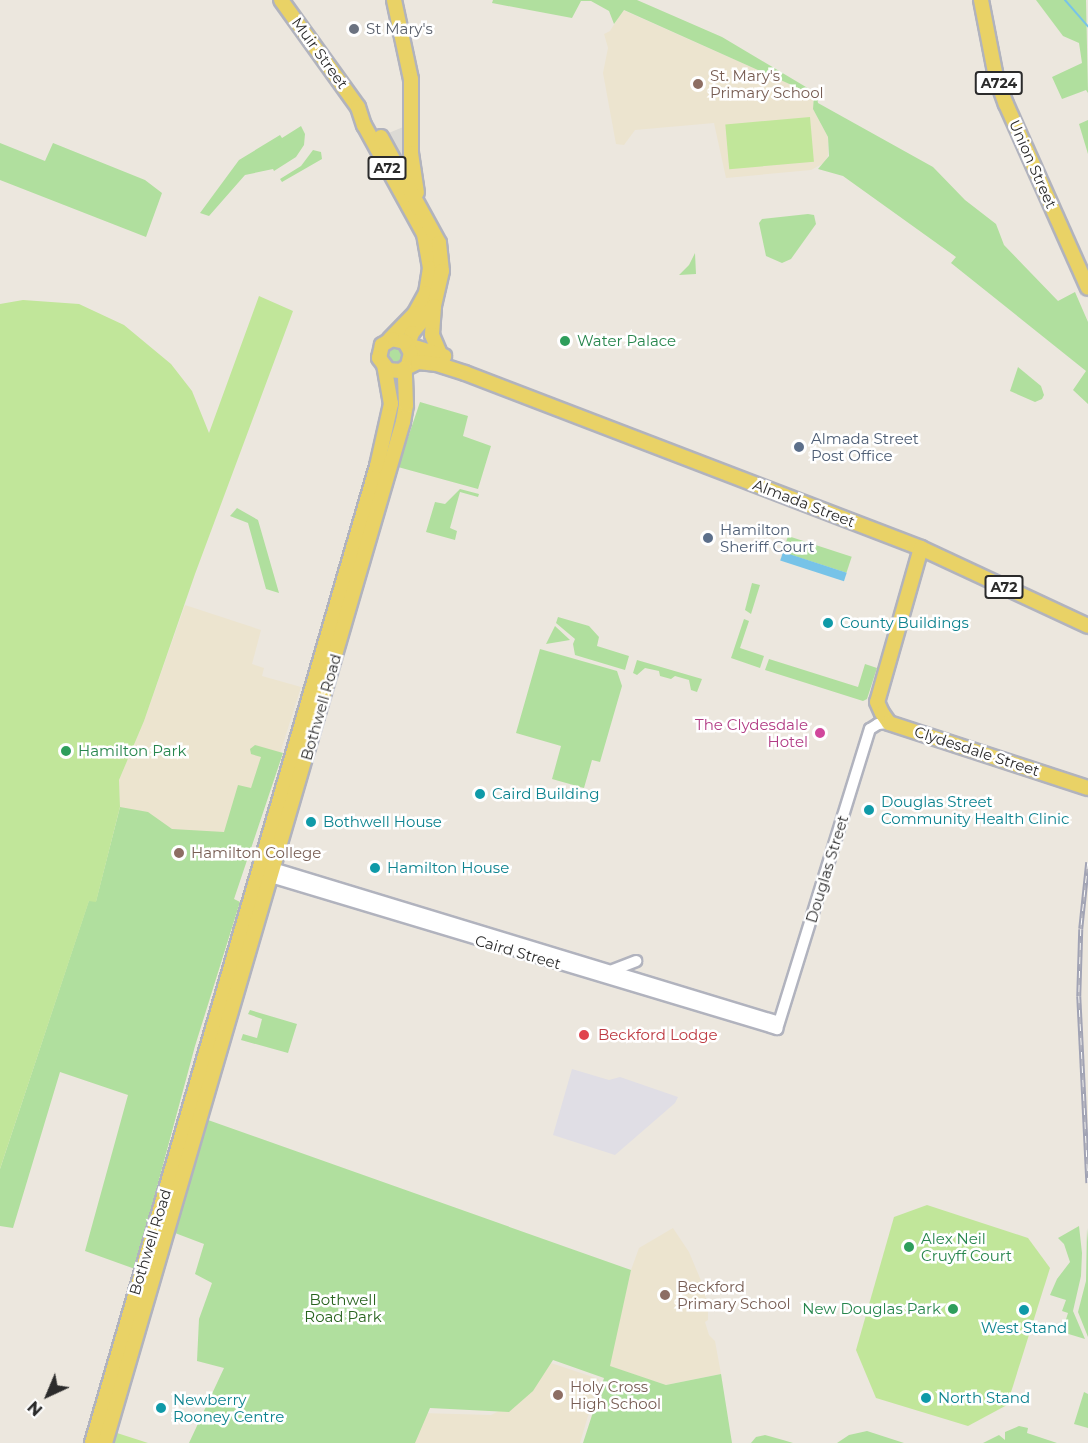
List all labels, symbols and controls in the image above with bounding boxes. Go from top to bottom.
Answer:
street label: Muir Street [288,14,352,92]
place label: St Mary's [366,20,433,38]
marker: St Mary's [347,22,361,36]
place label: St. Mary's Primary School [710,66,824,101]
road number: A724 [974,72,1024,94]
marker: St. Mary's Primary School [691,77,705,91]
street label: Union Street [1005,117,1061,211]
road number: A72 [368,157,406,179]
place label: Water Palace [577,332,676,350]
marker: Water Palace [558,334,572,348]
place label: Almada Street Post Office [811,429,919,464]
marker: Almada Street Post Office [792,440,806,454]
street label: Almada Street [750,475,858,531]
place label: Hamilton Sheriff Court [720,520,815,555]
marker: Hamilton Sheriff Court [701,531,715,545]
road number: A72 [984,576,1024,598]
place label: County Buildings [840,614,969,632]
marker: County Buildings [821,616,835,630]
street label: Bothwell Road [297,652,345,762]
place label: The Clydesdale Hotel [695,715,808,750]
street label: Clydesdale Street [912,722,1042,780]
marker: The Clydesdale Hotel [813,726,827,740]
place label: Hamilton Park [78,742,186,760]
marker: Hamilton Park [59,744,73,758]
place label: Caird Building [492,785,599,803]
marker: Caird Building [473,787,487,801]
place label: Douglas Street Community Health Clinic [881,792,1070,827]
marker: Douglas Street Community Health Clinic [862,803,876,817]
place label: Bothwell House [323,813,442,831]
street label: Douglas Street [802,813,852,925]
marker: Bothwell House [304,815,318,829]
place label: Hamilton College [191,844,321,862]
marker: Hamilton College [172,846,186,860]
place label: Hamilton House [387,859,509,877]
marker: Hamilton House [368,861,382,875]
street label: Caird Street [473,931,563,973]
marker: Beckford Lodge [575,1026,593,1044]
place label: Beckford Lodge [598,1026,718,1044]
street label: Bothwell Road [125,1187,175,1297]
place label: Alex Neil Cruyff Court [921,1229,1012,1264]
marker: Alex Neil Cruyff Court [902,1240,916,1254]
place label: Beckford Primary School [677,1277,791,1312]
marker: Beckford Primary School [658,1288,672,1302]
park label: Bothwell Road Park [304,1290,382,1325]
place label: New Douglas Park [802,1300,941,1318]
marker: New Douglas Park [946,1302,960,1316]
marker: West Stand [1017,1303,1031,1317]
place label: West Stand [981,1319,1067,1337]
north arrow [18,1365,78,1425]
place label: Holy Cross High School [570,1377,661,1412]
marker: Holy Cross High School [551,1388,565,1402]
place label: North Stand [938,1389,1030,1407]
place label: Newberry Rooney Centre [173,1390,284,1425]
marker: North Stand [919,1391,933,1405]
text: N [24,1397,46,1420]
marker: Newberry Rooney Centre [154,1401,168,1415]

